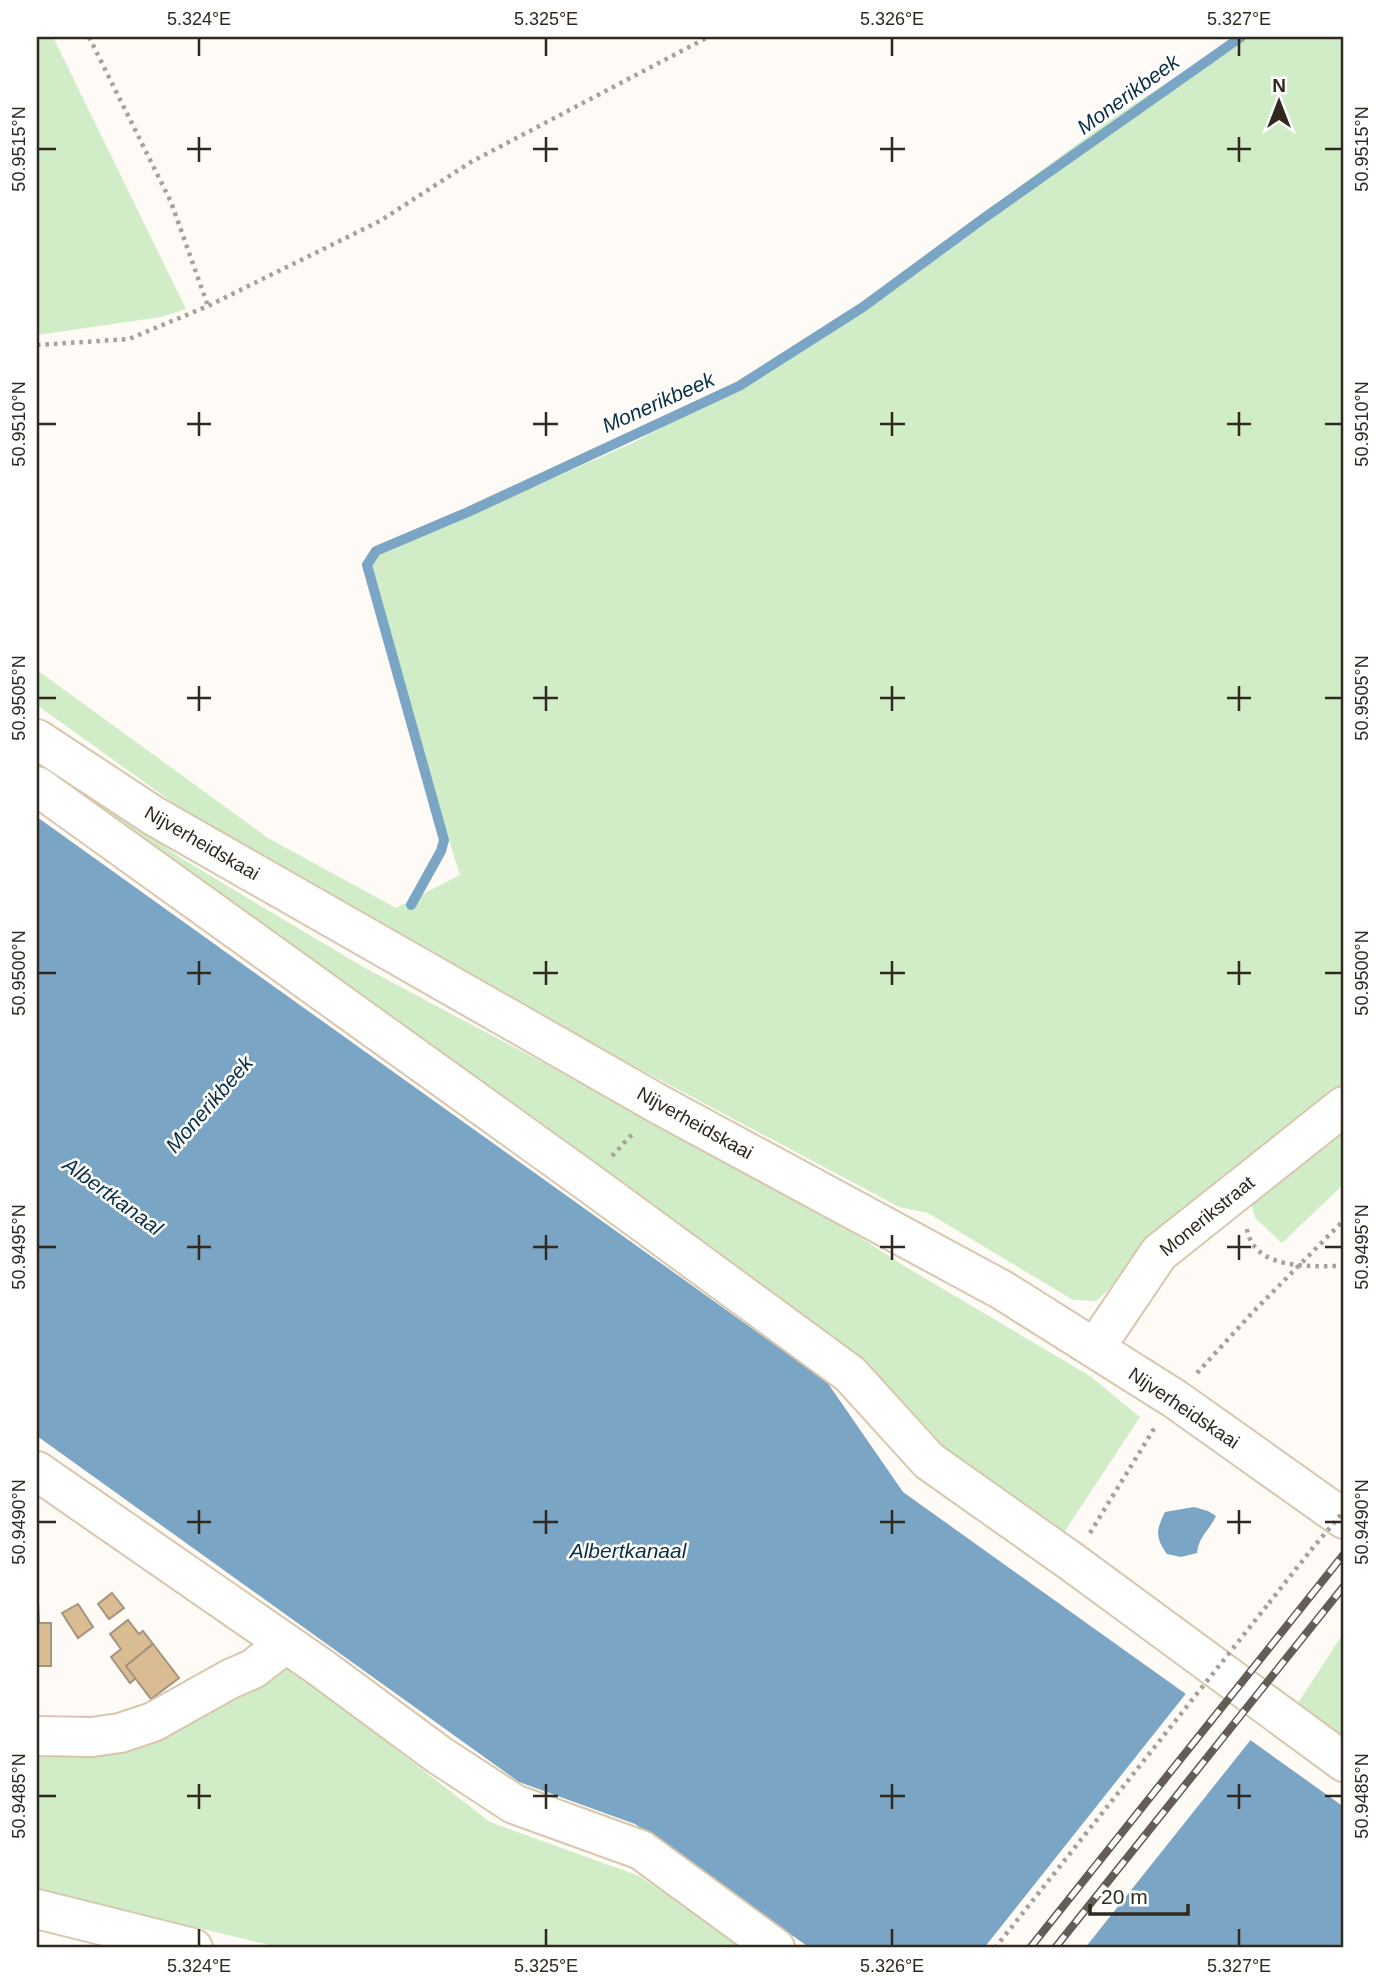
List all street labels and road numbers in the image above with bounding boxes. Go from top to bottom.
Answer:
street label: Nijverheidskaai [141,802,263,884]
street label: Nijverheidskaai [634,1083,756,1163]
street label: Monerikstraat [1156,1171,1259,1260]
street label: Nijverheidskaai [1125,1363,1243,1453]

